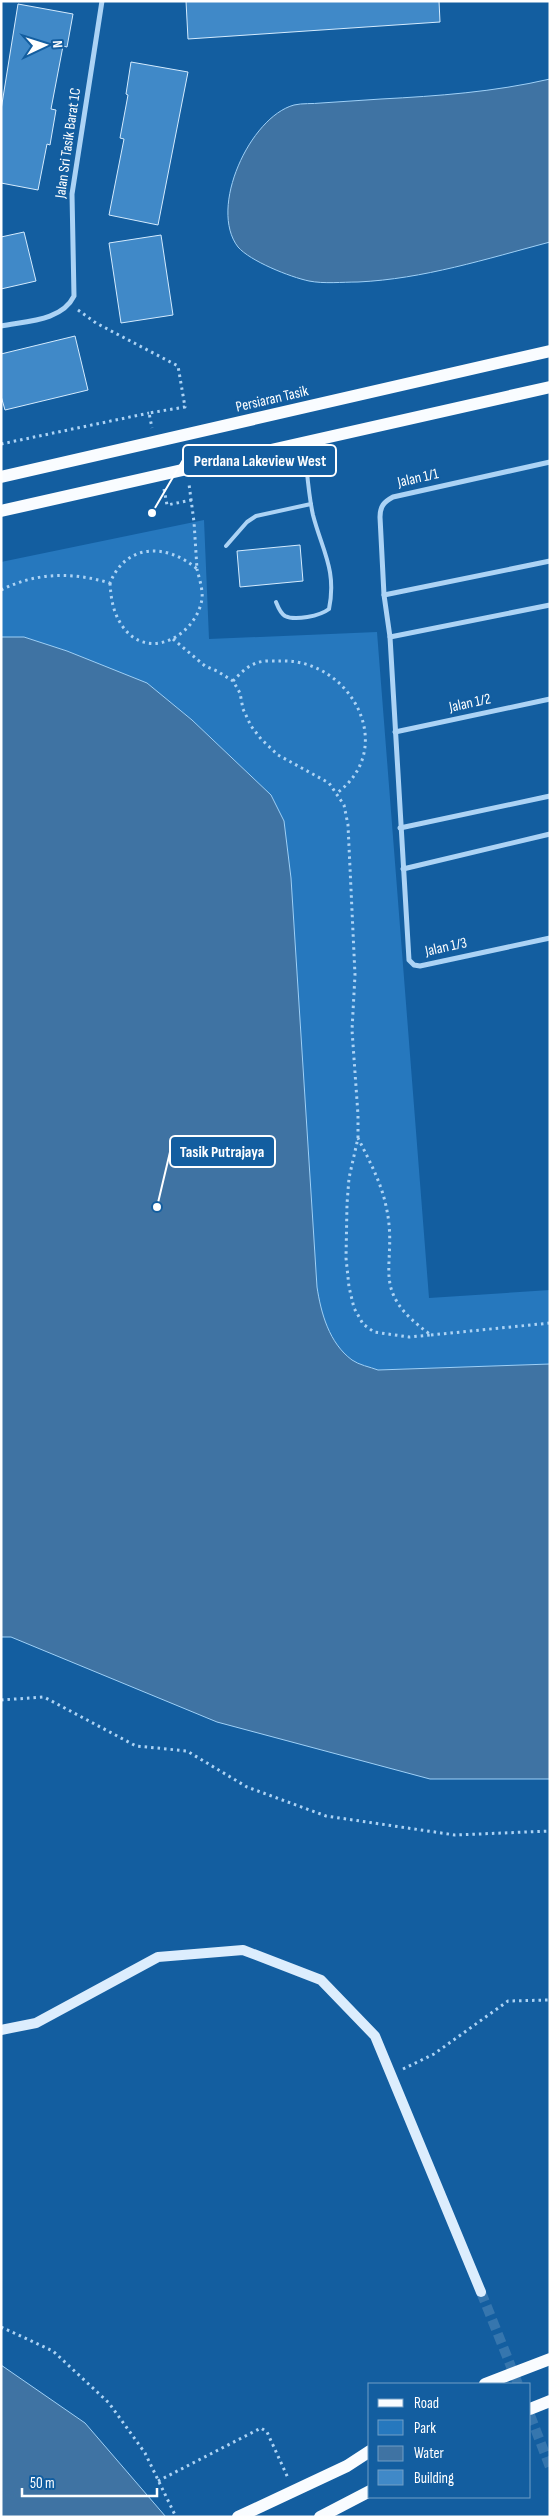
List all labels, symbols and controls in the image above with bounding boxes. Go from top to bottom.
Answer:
north arrow [20,20,70,70]
text: N [49,40,66,48]
street label: Jalan Sri Tasik Barat 1C [51,87,85,200]
street label: Persiaran Tasik [234,381,310,417]
callout: Perdana Lakeview West [183,445,336,476]
text: Perdana Lakeview West [194,452,326,471]
street label: Jalan 1/1 [395,464,441,492]
street label: Jalan 1/2 [446,689,493,717]
street label: Jalan 1/3 [422,933,469,961]
callout: Tasik Putrajaya [170,1136,275,1167]
text: Tasik Putrajaya [180,1143,264,1162]
legend [368,2383,531,2498]
text: Road [414,2394,439,2413]
text: Park [414,2419,436,2438]
text: Water [414,2444,445,2463]
scale bar [22,2466,158,2498]
text: Building [414,2469,454,2488]
text: 50 m [30,2474,55,2493]

